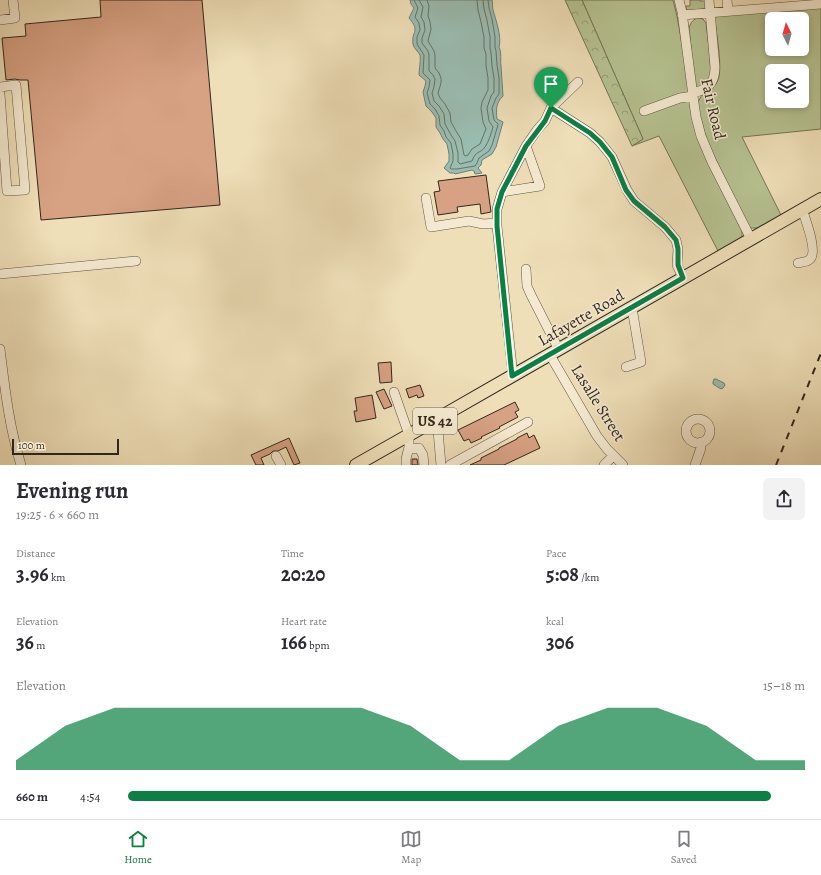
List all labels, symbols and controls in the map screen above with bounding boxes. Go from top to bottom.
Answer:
north arrow [765,12,809,56]
map controls [765,12,809,108]
button: layers [765,64,809,108]
pin [534,67,568,108]
icon: arrive [540,73,562,95]
street label: Fair Road [695,76,731,142]
street label: Lafayette Road [534,284,628,352]
street label: Lasalle Street [566,360,630,446]
road number: US 42 [413,408,457,434]
scale bar [12,437,119,456]
text: 100 m [18,438,45,453]
text: Evening run [16,476,128,506]
button: share [763,478,805,520]
text: 19:25 · 6 × 660 m [16,506,99,523]
text: Distance [16,546,55,561]
text: Time [281,546,304,561]
text: Pace [546,546,566,561]
text: 3.96 [16,561,49,588]
text: 20:20 [281,561,325,588]
text: 5:08 [546,561,579,588]
text: km [49,570,66,585]
text: /km [579,570,599,585]
text: Elevation [16,614,58,629]
text: Heart rate [281,614,327,629]
text: kcal [546,614,564,629]
text: 36 [16,629,34,656]
text: 166 [281,629,307,656]
text: 306 [546,629,574,656]
text: m [34,638,45,653]
text: bpm [307,638,330,653]
text: Elevation [16,677,66,694]
text: 15–18 m [763,677,805,694]
text: 660 m [16,788,48,805]
text: 4:54 [80,788,100,805]
tab: Home [124,828,152,867]
tab: Map [400,828,422,867]
tab: Saved [671,828,697,867]

